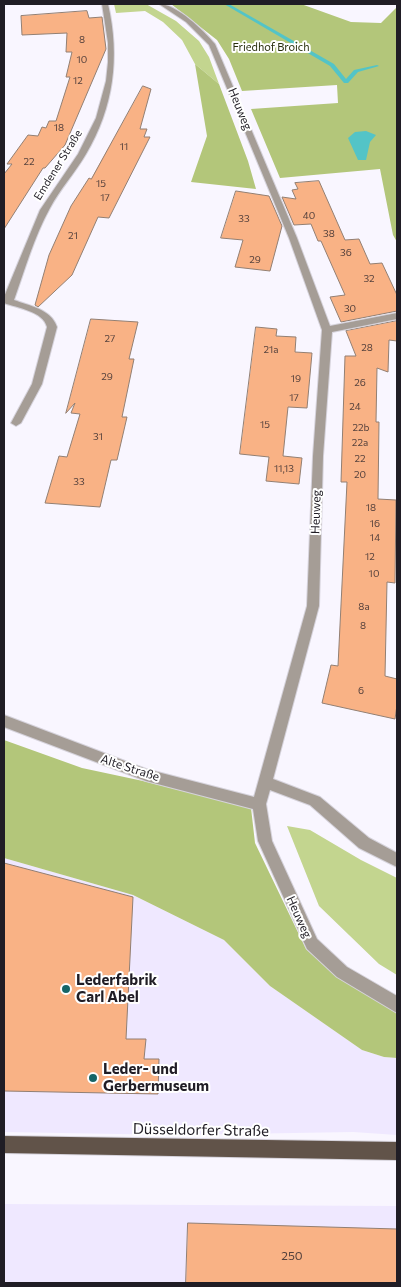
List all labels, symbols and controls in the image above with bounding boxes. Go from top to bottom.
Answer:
house number: 8 [79,34,85,46]
park label: Friedhof Broich [232,40,310,54]
house number: 10 [77,54,87,66]
house number: 12 [73,75,83,87]
street label: Heuweg [225,86,255,132]
house number: 18 [54,122,64,134]
street label: Emdener Straße [31,127,85,203]
house number: 11 [120,141,128,153]
house number: 22 [23,156,35,168]
house number: 15 [96,178,106,190]
house number: 17 [100,192,110,204]
house number: 40 [303,210,315,222]
house number: 33 [238,213,250,225]
house number: 38 [323,228,335,240]
house number: 21 [68,230,78,242]
house number: 36 [340,247,352,259]
house number: 29 [249,254,261,266]
house number: 32 [363,273,375,285]
house number: 30 [344,303,356,315]
house number: 27 [105,333,115,345]
house number: 28 [361,342,373,354]
house number: 21a [263,344,279,356]
house number: 29 [101,371,113,383]
house number: 19 [291,373,301,385]
house number: 26 [354,377,366,389]
house number: 17 [289,392,299,404]
house number: 24 [349,401,361,413]
house number: 15 [260,419,270,431]
house number: 22b [352,422,370,434]
house number: 31 [93,431,103,443]
house number: 22a [352,437,368,449]
house number: 22 [354,453,366,465]
house number: 11,13 [274,463,294,475]
house number: 20 [354,469,366,481]
house number: 33 [73,476,85,488]
street label: Heuweg [308,490,324,534]
house number: 18 [366,502,376,514]
house number: 16 [370,518,380,530]
house number: 14 [370,532,380,544]
house number: 12 [365,551,375,563]
house number: 10 [369,568,379,580]
house number: 8a [358,601,370,613]
house number: 8 [360,620,366,632]
house number: 6 [358,685,364,697]
street label: Alte Straße [99,752,161,784]
street label: Heuweg [283,894,315,940]
place label: Lederfabrik Carl Abel [76,971,157,1006]
marker: Lederfabrik Carl Abel [60,983,72,995]
place label: Leder- und Gerbermuseum [103,1060,209,1095]
marker: Leder- und Gerbermuseum [87,1072,99,1084]
street label: Düsseldorfer Straße [133,1120,269,1140]
house number: 250 [281,1249,303,1263]

